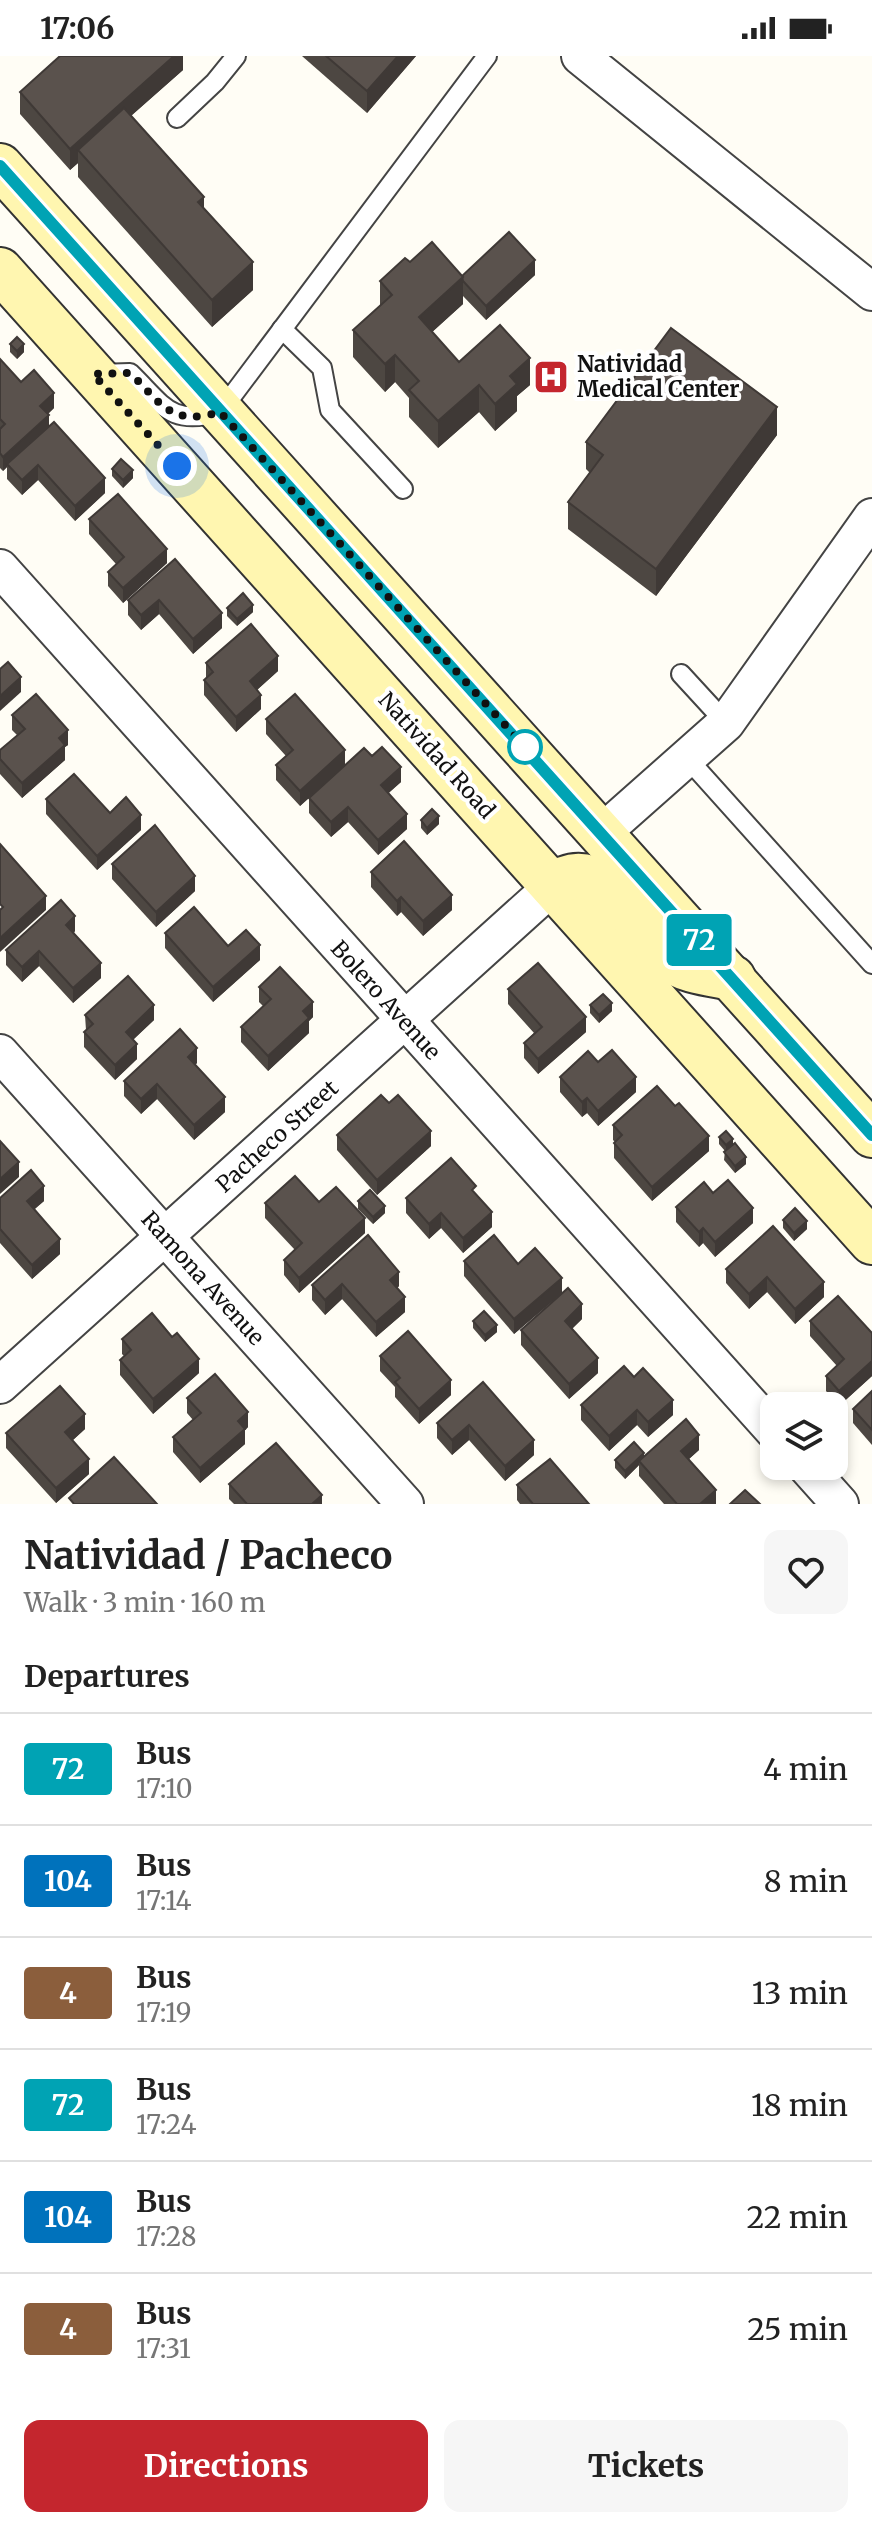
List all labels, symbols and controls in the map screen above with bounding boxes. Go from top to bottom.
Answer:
text: 17:06 [40,9,115,47]
place label: Natividad Medical Center [577,350,739,403]
hospital icon: Natividad Medical Center [532,358,570,396]
your location [157,446,197,486]
street label: Natividad Road [373,686,501,824]
unlabelled marker [508,730,542,764]
line badge: 72 [663,914,735,966]
text: 72 [683,922,715,958]
street label: Bolero Avenue [325,935,447,1065]
street label: Pacheco Street [210,1074,344,1198]
street label: Ramona Avenue [136,1205,270,1351]
map controls [760,1392,848,1480]
button: layers [760,1392,848,1480]
button: heart [764,1530,848,1614]
text: Natividad / Pacheco [24,1532,392,1579]
text: Walk · 3 min · 160 m [24,1586,266,1619]
text: Departures [24,1657,190,1695]
text: Bus [136,1734,192,1772]
text: 4 min [763,1750,848,1788]
text: 72 [52,1751,84,1787]
text: 17:10 [136,1772,193,1805]
text: Bus [136,1846,192,1884]
text: 8 min [764,1862,848,1900]
text: 104 [44,1863,92,1899]
text: 17:14 [136,1884,192,1917]
text: Bus [136,1958,192,1996]
text: 13 min [752,1974,848,2012]
text: 4 [59,1975,77,2011]
text: 17:19 [136,1996,191,2029]
text: Bus [136,2070,192,2108]
text: 18 min [751,2086,848,2124]
text: 72 [52,2087,84,2123]
text: 17:24 [136,2108,197,2141]
text: Bus [136,2182,192,2220]
text: 22 min [746,2198,848,2236]
text: 104 [44,2199,92,2235]
text: 17:28 [136,2220,196,2253]
text: Bus [136,2294,192,2332]
text: 25 min [747,2310,848,2348]
text: 4 [59,2311,77,2347]
text: 17:31 [136,2332,191,2365]
button: Directions [24,2420,428,2512]
button: Tickets [444,2420,848,2512]

